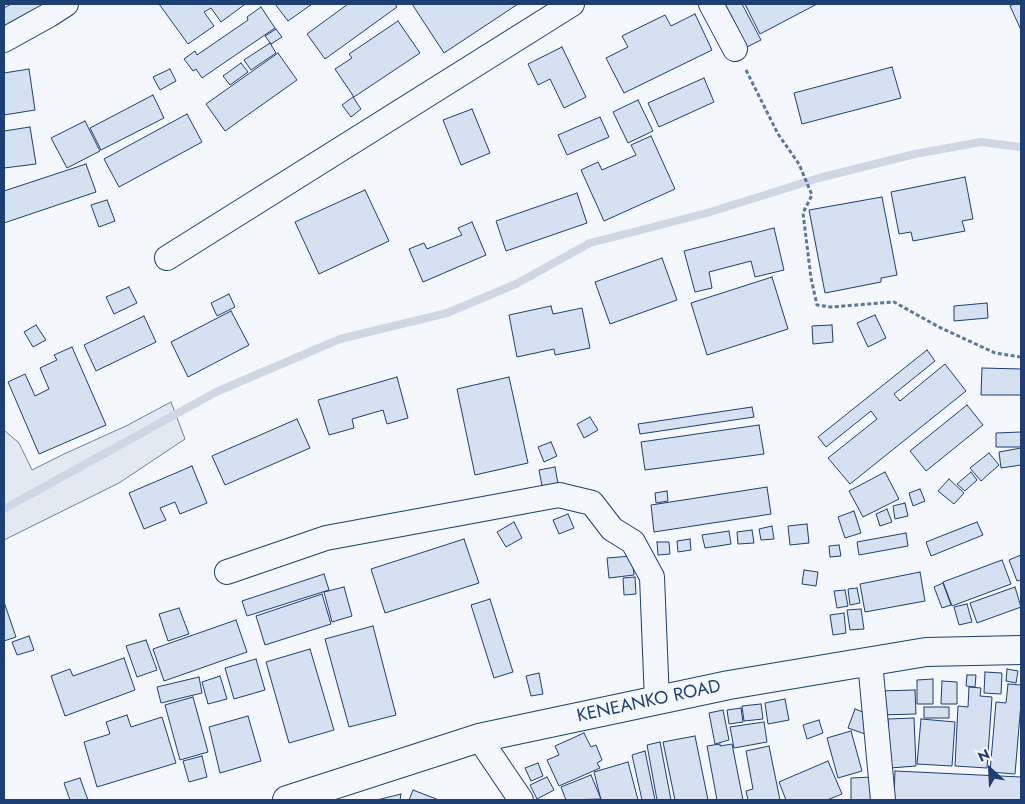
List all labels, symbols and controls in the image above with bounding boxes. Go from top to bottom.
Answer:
street label: KENEANKO ROAD [575,676,723,728]
north arrow [965,744,1015,794]
text: N [974,744,993,767]

